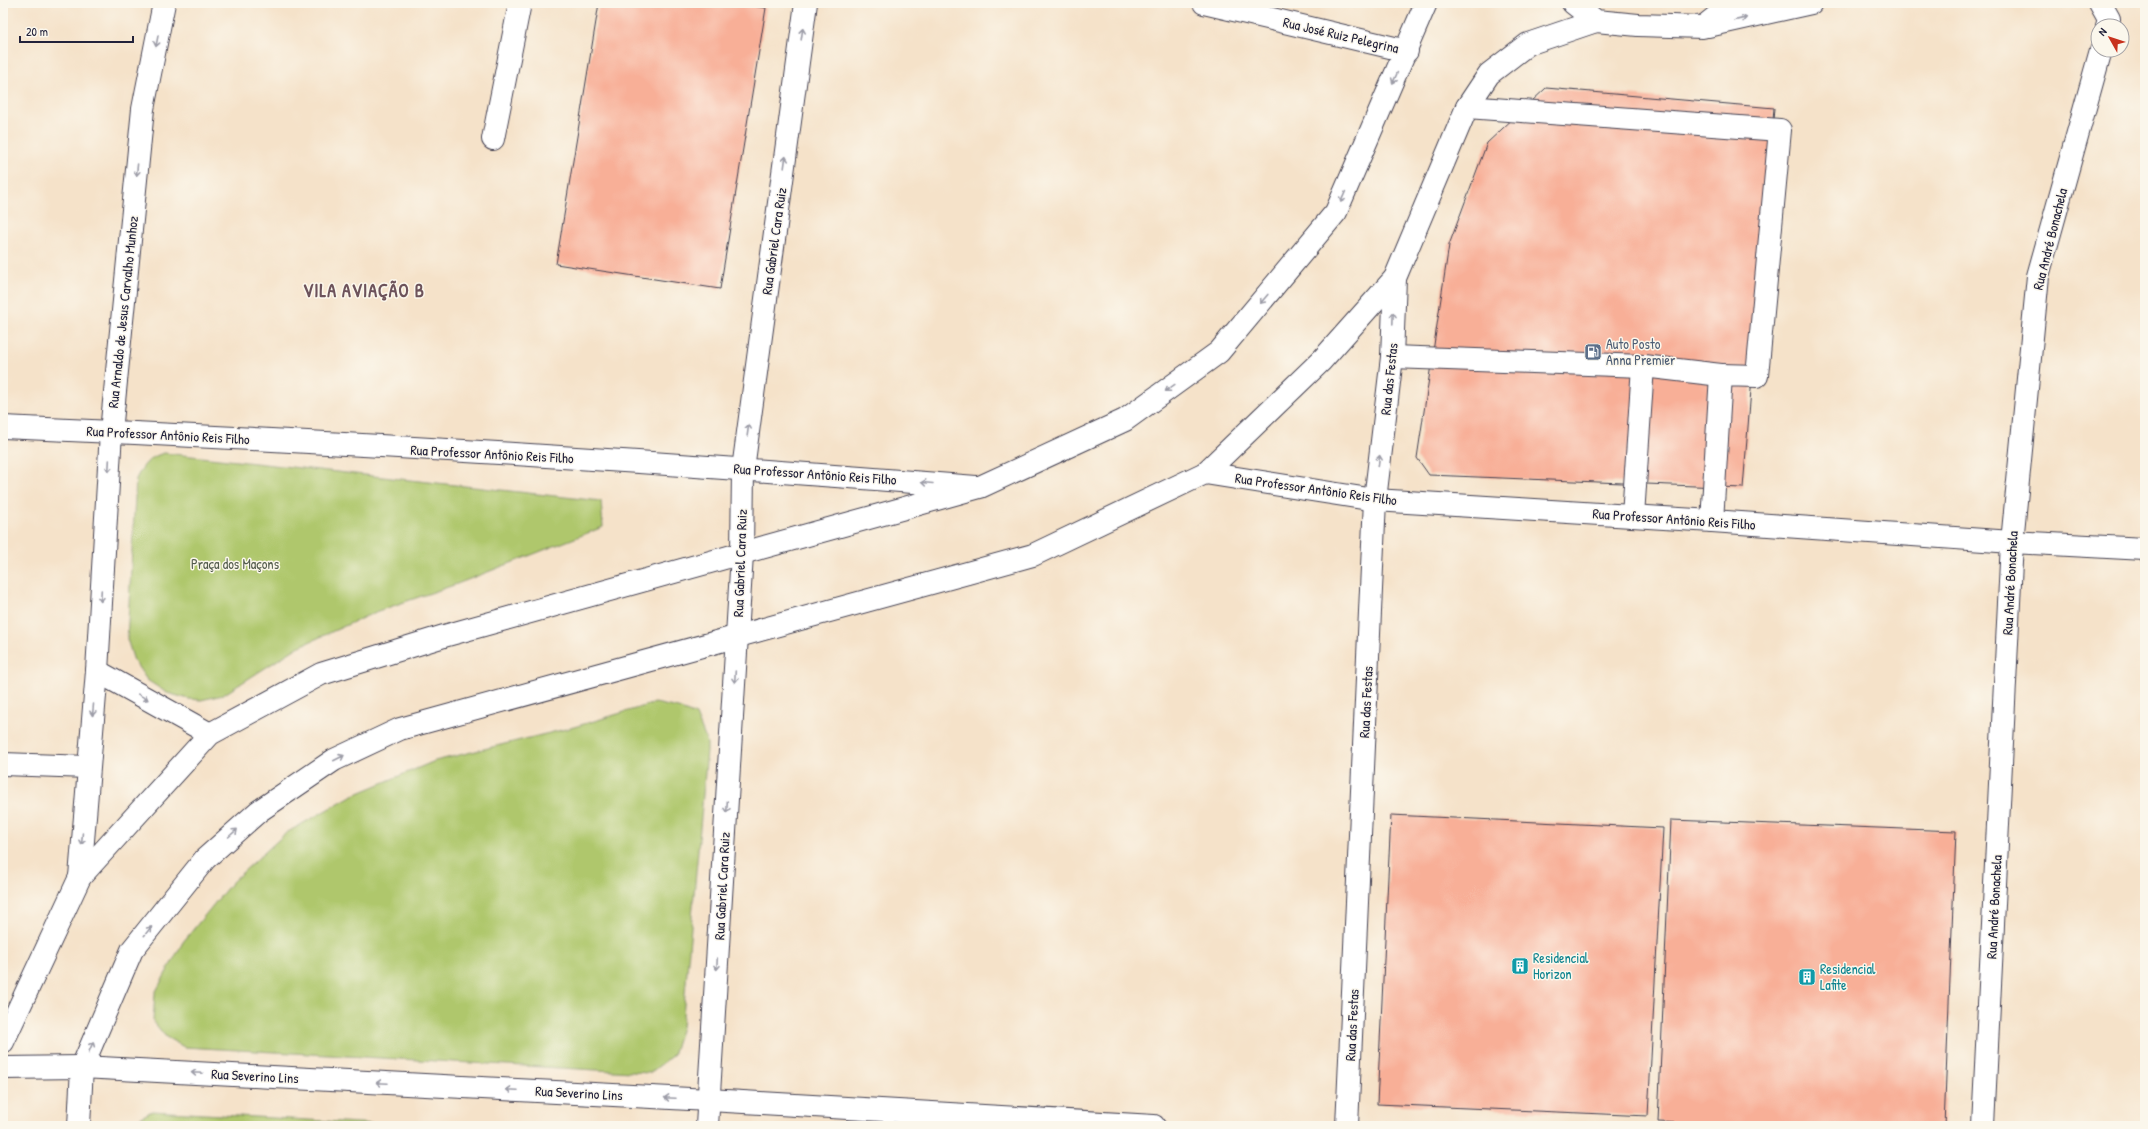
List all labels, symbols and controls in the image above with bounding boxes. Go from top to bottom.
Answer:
street label: Rua José Ruiz Pelegrina [1281,12,1401,58]
one-way arrow [1734,14,1747,22]
scale bar [20,18,133,44]
north arrow [2090,18,2130,58]
text: 20 m [26,23,48,40]
text: N [2095,25,2110,38]
one-way arrow [798,28,806,41]
one-way arrow [152,34,160,47]
one-way arrow [1391,71,1399,83]
one-way arrow [781,156,788,169]
one-way arrow [134,163,141,176]
street label: Rua Gabriel Cara Ruiz [757,186,790,296]
street label: Rua André Bonachela [2028,186,2071,292]
one-way arrow [1339,190,1346,202]
street label: Rua Arnaldo de Jesus Carvalho Munhoz [103,215,142,409]
district label: VILA AVIAÇÃO B [303,278,425,303]
one-way arrow [1259,294,1268,304]
one-way arrow [1390,312,1397,325]
place label: Auto Posto Anna Premier [1606,334,1676,369]
street label: Rua das Festas [1375,342,1402,416]
fuel station icon: Auto Posto Anna Premier [1583,342,1603,362]
one-way arrow [1165,384,1176,392]
street label: Rua Professor Antônio Reis Filho [86,421,250,448]
one-way arrow [744,424,752,437]
street label: Rua Professor Antônio Reis Filho [410,440,574,467]
one-way arrow [1376,455,1383,468]
street label: Rua Professor Antônio Reis Filho [733,458,898,489]
one-way arrow [105,459,112,472]
street label: Rua Professor Antônio Reis Filho [1234,468,1399,509]
one-way arrow [921,480,934,487]
street label: Rua Professor Antônio Reis Filho [1592,503,1757,534]
street label: Rua Gabriel Cara Ruiz [728,509,751,617]
street label: Rua André Bonachela [1997,530,2022,635]
park label: Praça dos Maçons [191,554,279,573]
one-way arrow [98,589,105,602]
street label: Rua das Festas [1354,665,1377,738]
one-way arrow [731,670,738,683]
one-way arrow [137,694,149,701]
one-way arrow [90,703,97,716]
one-way arrow [333,754,345,761]
one-way arrow [723,800,730,813]
one-way arrow [228,829,239,838]
one-way arrow [79,832,86,845]
street label: Rua Gabriel Cara Ruiz [709,832,734,940]
street label: Rua André Bonachela [1981,854,2006,959]
one-way arrow [143,925,152,936]
place label: Residencial Horizon [1533,948,1589,983]
building icon: Residencial Horizon [1510,956,1530,976]
one-way arrow [714,957,721,970]
place label: Residencial Lafite [1820,959,1876,994]
building icon: Residencial Lafite [1797,967,1817,987]
street label: Rua das Festas [1340,988,1363,1061]
one-way arrow [88,1041,95,1053]
street label: Rua Severino Lins [211,1064,299,1087]
one-way arrow [191,1070,204,1077]
one-way arrow [376,1079,389,1086]
street label: Rua Severino Lins [535,1081,623,1104]
one-way arrow [506,1086,519,1093]
one-way arrow [664,1094,677,1101]

